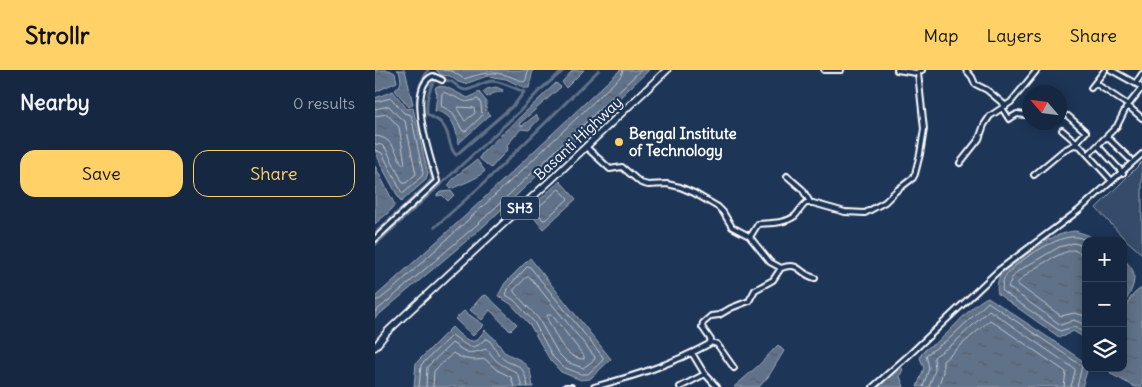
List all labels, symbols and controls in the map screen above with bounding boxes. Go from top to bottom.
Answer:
text: Strollr [25,20,90,50]
text: Map [923,24,958,47]
text: Layers [986,24,1042,47]
text: Share [1070,24,1117,47]
north arrow [1022,85,1067,130]
text: Nearby [20,89,90,116]
street label: Basanti Highway [530,92,626,184]
text: 0 results [293,93,355,113]
place label: Bengal Institute of Technology [629,124,737,161]
marker: Bengal Institute of Technology [613,136,625,148]
button: Save [20,150,183,197]
button: Share [193,150,355,197]
road number: SH3 [501,196,539,220]
map controls [1082,237,1127,372]
button: + [1082,237,1127,282]
button: − [1082,282,1127,327]
button: layers [1082,327,1127,372]

